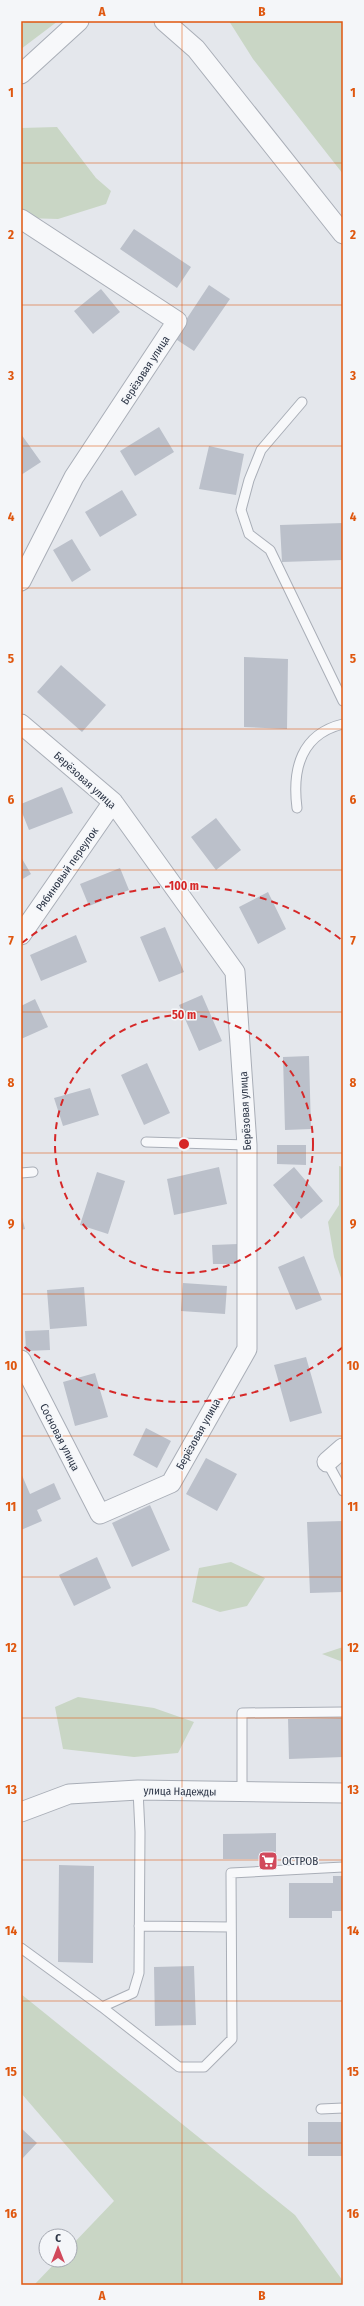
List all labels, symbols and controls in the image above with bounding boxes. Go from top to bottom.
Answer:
text: A [97,4,106,19]
text: B [258,4,266,19]
text: 1 [8,85,14,100]
text: 1 [350,85,356,100]
text: 2 [7,227,14,242]
text: 2 [349,227,356,242]
street label: Берёзовая улица [118,333,172,407]
text: 3 [7,368,14,383]
text: 3 [349,368,356,383]
text: 4 [8,509,15,524]
text: 4 [350,509,357,524]
text: 5 [8,651,14,666]
text: 5 [350,651,356,666]
street label: Берёзовая улица [51,749,118,812]
text: 6 [8,792,15,807]
text: 6 [350,792,357,807]
street label: Рябиновый переулок [34,824,102,914]
text: 100 m [169,879,199,893]
text: 7 [8,933,14,948]
text: 7 [350,933,356,948]
text: 50 m [172,1008,196,1022]
street label: Берёзовая улица [237,1071,254,1151]
text: 8 [8,1075,15,1090]
text: 8 [350,1075,357,1090]
centre of rings [177,1137,191,1151]
text: 9 [8,1216,15,1231]
text: 9 [350,1216,357,1231]
text: 10 [5,1358,17,1373]
text: 10 [347,1358,359,1373]
street label: Берёзовая улица [174,1396,223,1472]
street label: Сосновая улица [37,1401,82,1473]
text: 11 [6,1499,16,1514]
text: 11 [348,1499,358,1514]
text: 12 [5,1640,17,1655]
text: 12 [347,1640,359,1655]
text: 13 [5,1782,17,1797]
text: 13 [347,1782,359,1797]
street label: улица Надежды [143,1784,217,1799]
supermarket icon: ОСТРОВ [257,1850,279,1872]
place label: ОСТРОВ [282,1855,318,1868]
text: 14 [5,1923,17,1938]
text: 14 [347,1923,359,1938]
text: 15 [5,2064,17,2079]
text: 15 [347,2064,359,2079]
text: 16 [5,2206,17,2221]
text: 16 [347,2206,359,2221]
north arrow [38,2228,78,2268]
text: С [55,2232,61,2245]
text: A [97,2288,106,2303]
text: B [258,2288,266,2303]

